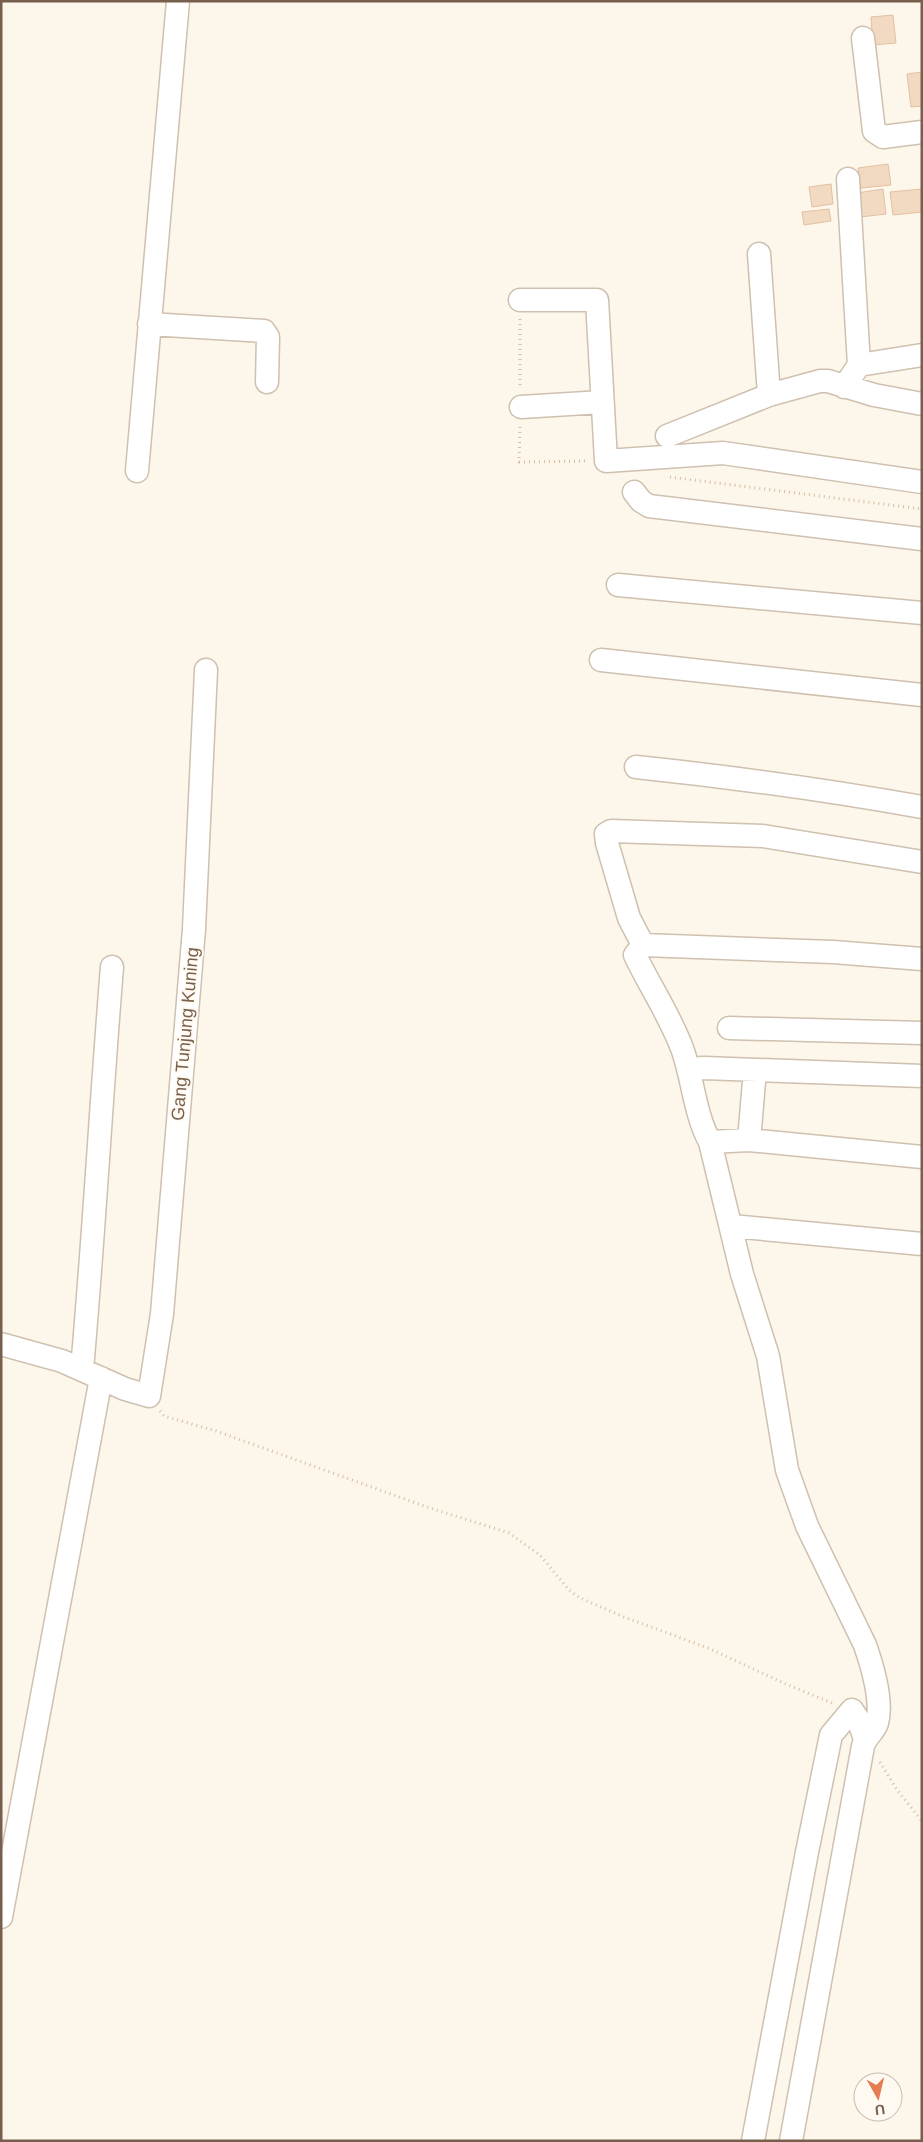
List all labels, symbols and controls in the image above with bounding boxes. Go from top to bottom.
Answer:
street label: Gang Tunjung Kuning [167,946,203,1122]
north arrow [853,2072,903,2122]
text: U [874,2101,886,2119]

